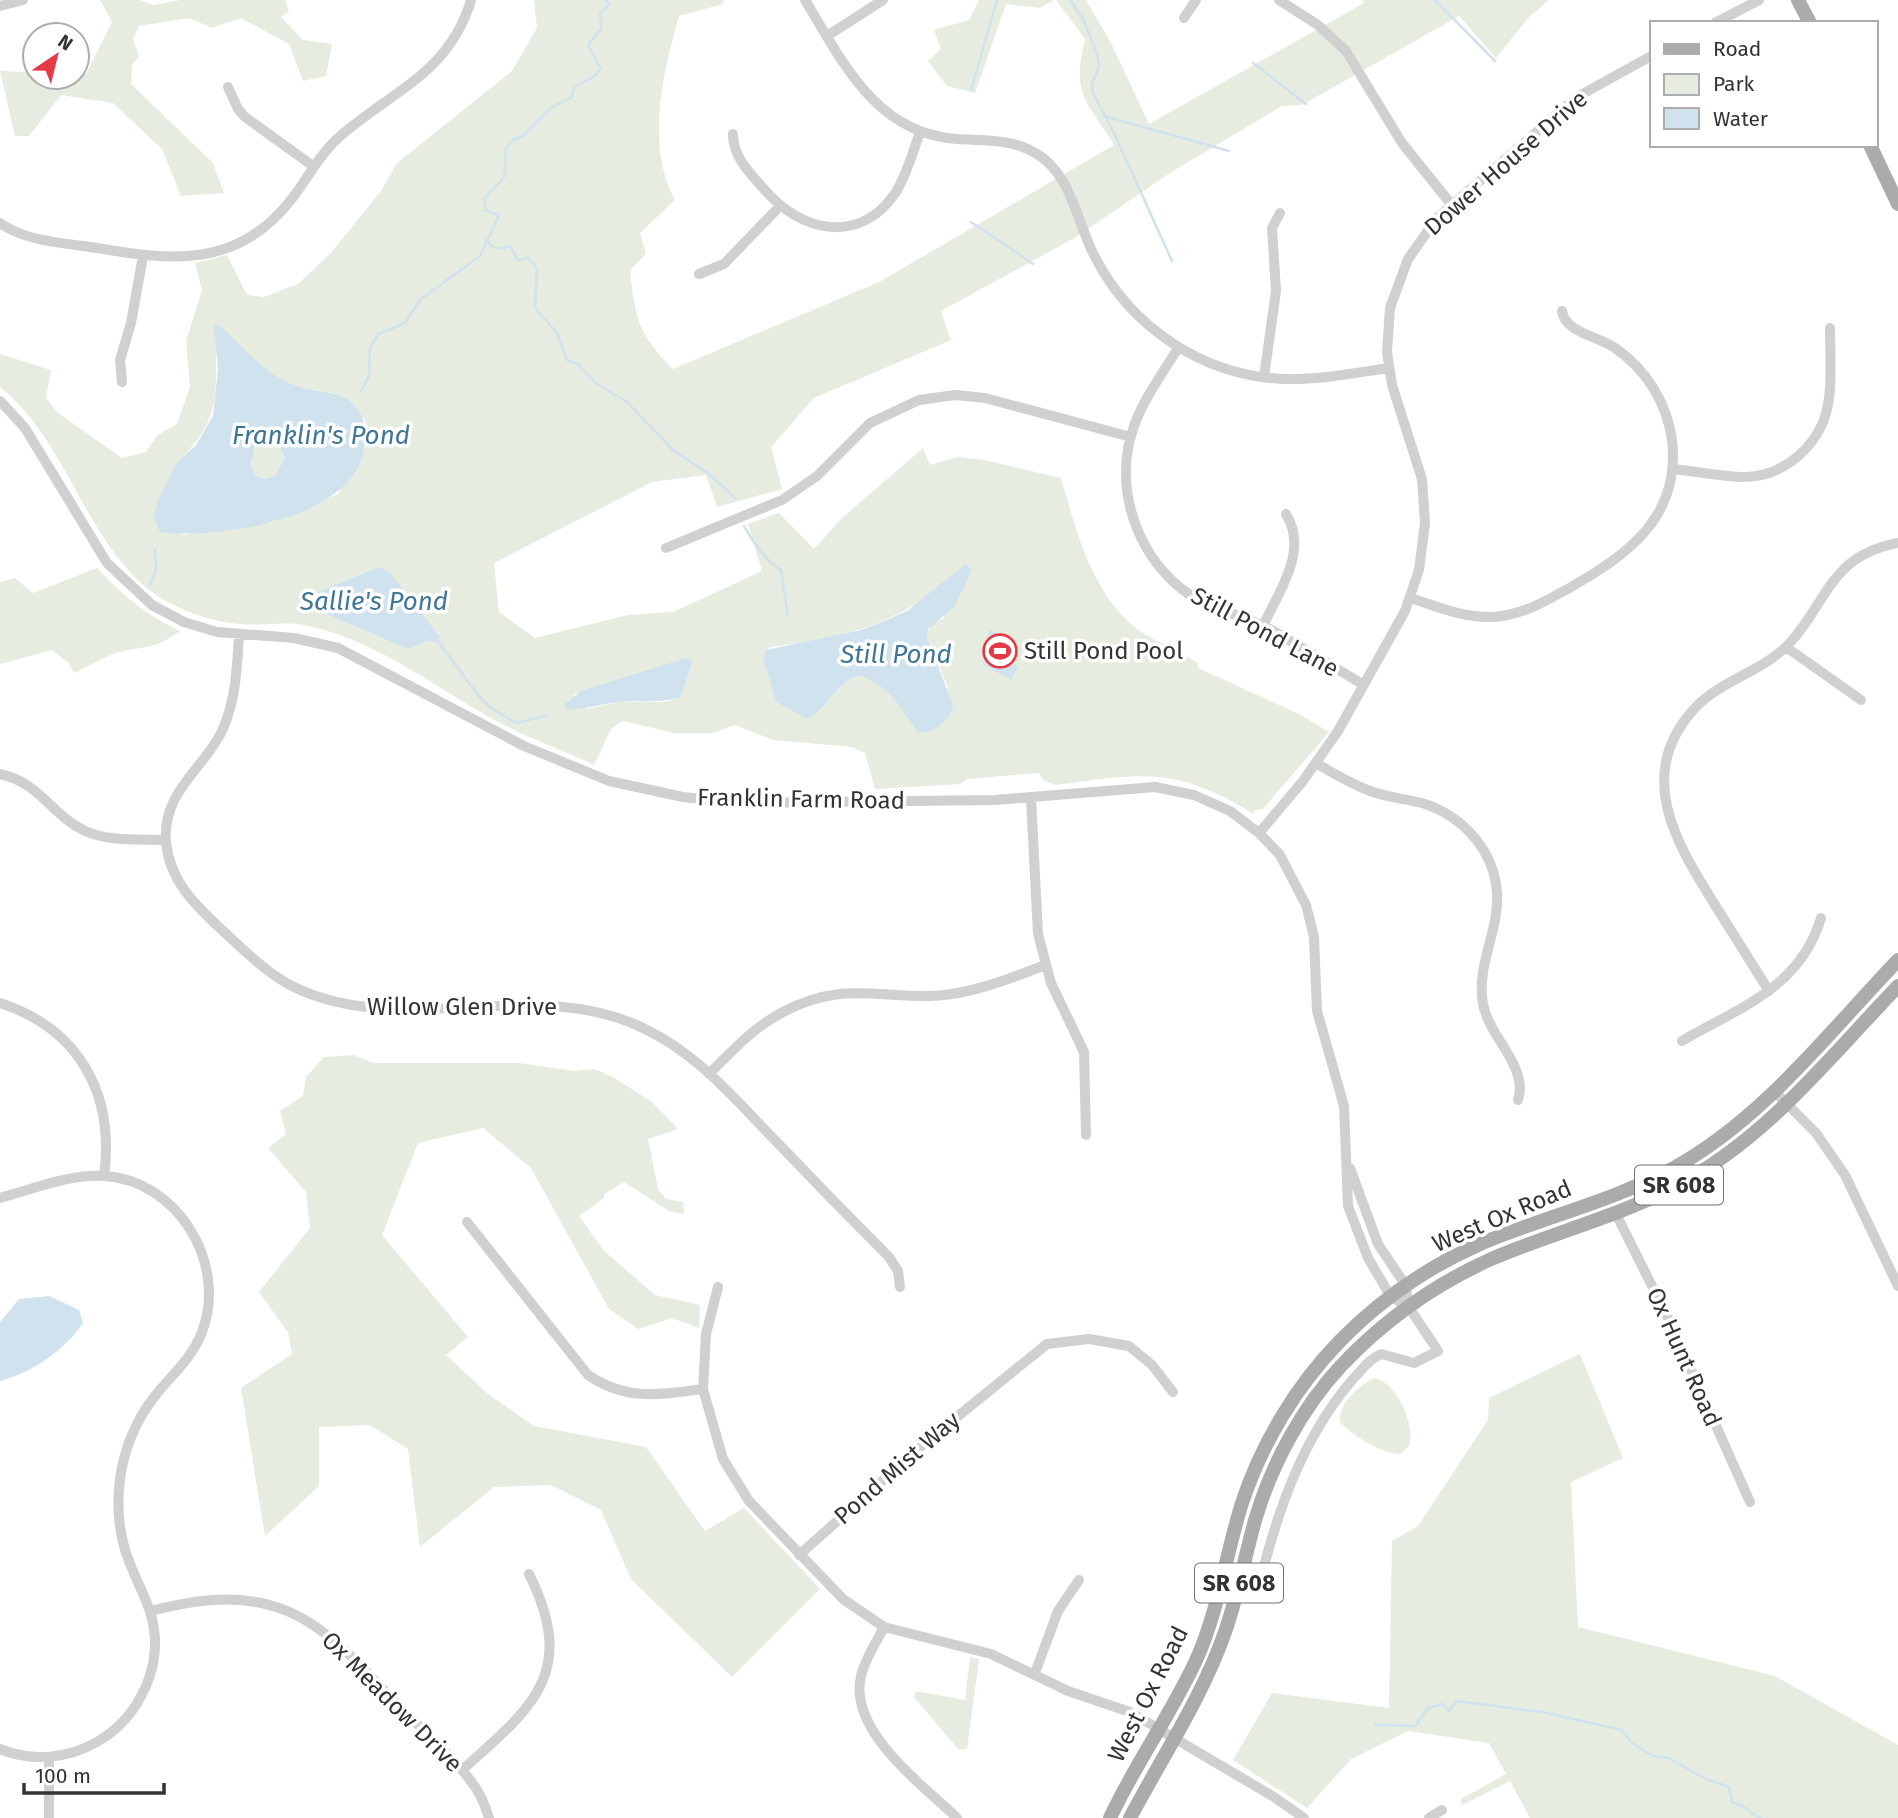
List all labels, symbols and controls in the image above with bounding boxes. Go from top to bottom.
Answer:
north arrow [21,21,91,91]
legend [1650,21,1877,147]
text: N [54,29,77,56]
text: Road [1713,36,1761,62]
text: Park [1713,71,1755,97]
street label: Dower House Drive [1419,85,1593,241]
text: Water [1713,106,1768,132]
water label: Franklin's Pond [232,420,410,451]
street label: Still Pond Lane [1187,581,1343,683]
water label: Sallie's Pond [299,586,448,617]
sports icon: Still Pond Pool [981,632,1019,670]
place label: Still Pond Pool [1024,637,1183,665]
water label: Still Pond [839,639,952,670]
street label: Franklin Farm Road [697,783,905,815]
street label: Willow Glen Drive [367,993,557,1021]
road number: SR 608 [1635,1166,1723,1204]
street label: West Ox Road [1428,1174,1576,1258]
street label: Ox Hunt Road [1641,1283,1727,1431]
street label: Pond Mist Way [828,1406,966,1530]
road number: SR 608 [1195,1564,1283,1602]
street label: West Ox Road [1102,1621,1194,1767]
street label: Ox Meadow Drive [316,1626,468,1778]
scale bar [24,1752,164,1796]
text: 100 m [35,1763,91,1789]

